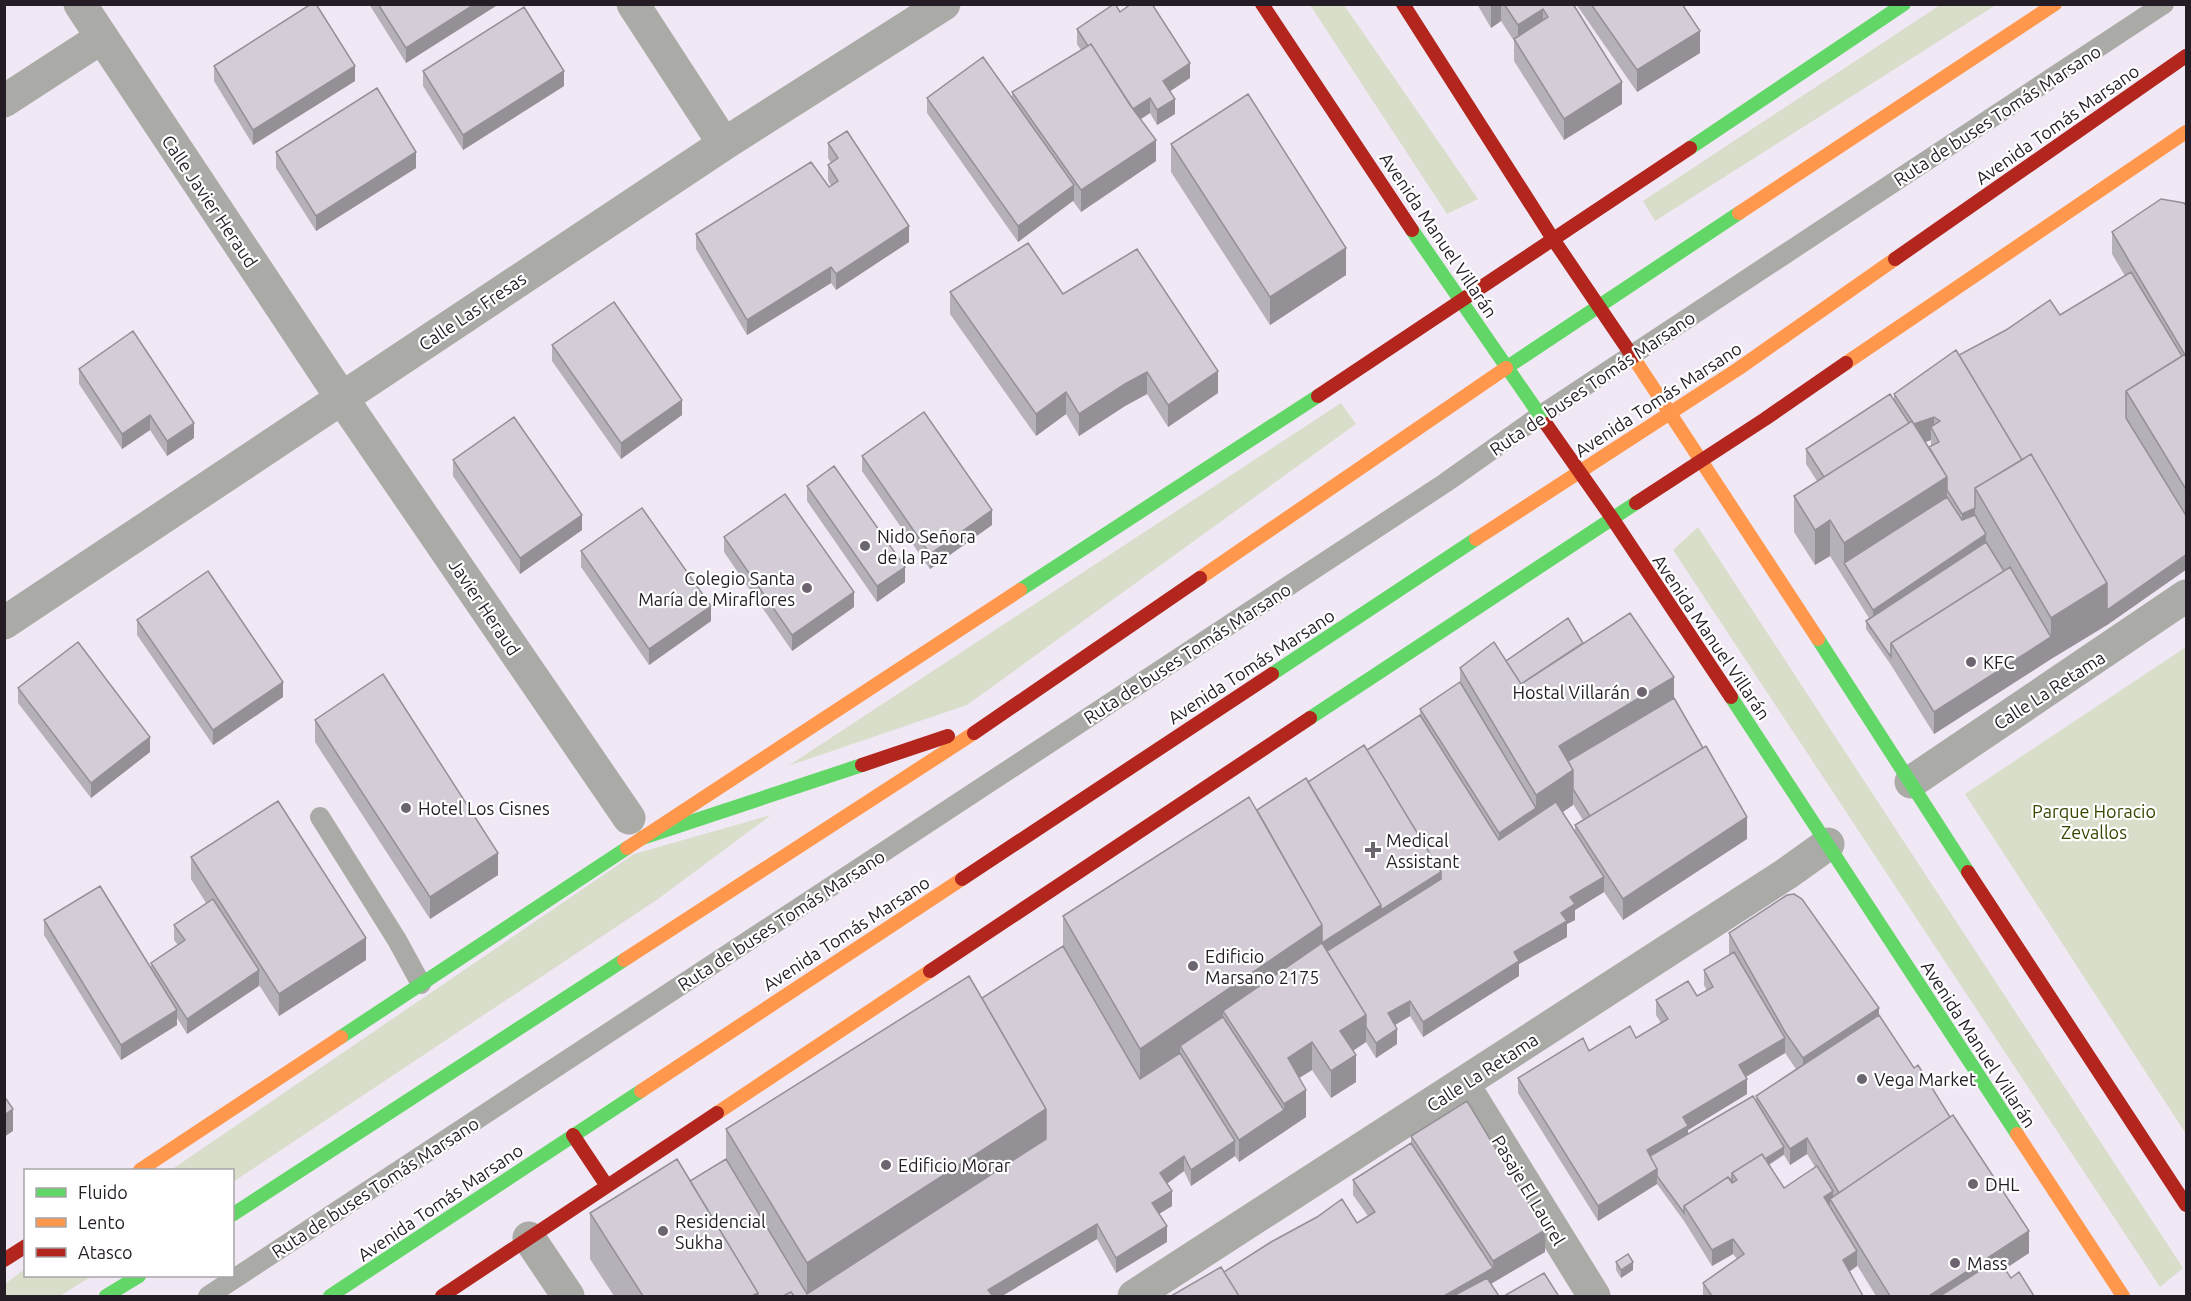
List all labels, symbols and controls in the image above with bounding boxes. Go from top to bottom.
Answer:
street label: Ruta de buses Tomás Marsano [1890,40,2104,190]
street label: Avenida Tomás Marsano [1972,60,2142,188]
street label: Calle Javier Heraud [158,131,262,271]
street label: Avenida Manuel Villarán [1376,149,1502,321]
street label: Calle Las Fresas [415,268,530,354]
street label: Ruta de buses Tomás Marsano [1486,307,1698,459]
street label: Avenida Tomás Marsano [1571,338,1745,460]
place label: Nido Señora de la Paz [877,526,976,567]
marker: Nido Señora de la Paz [858,539,872,553]
street label: Avenida Manuel Villarán [1649,551,1775,723]
street label: Javier Heraud [446,555,524,659]
place label: Colegio Santa María de Miraflores [638,568,795,609]
street label: Ruta de buses Tomás Marsano [1080,578,1294,728]
marker: Colegio Santa María de Miraflores [800,581,814,595]
street label: Avenida Tomás Marsano [1164,605,1338,727]
street label: Calle La Retama [1990,647,2108,733]
place label: KFC [1983,652,2014,672]
marker: KFC [1964,655,1978,669]
place label: Hostal Villarán [1513,682,1630,702]
marker: Hostal Villarán [1635,685,1649,699]
place label: Hotel Los Cisnes [418,798,550,818]
marker: Hotel Los Cisnes [399,801,413,815]
park label: Parque Horacio Zevallos [2032,801,2156,842]
place label: Medical Assistant [1386,830,1459,871]
marker: Medical Assistant [1364,841,1382,859]
street label: Ruta de buses Tomás Marsano [674,845,888,995]
street label: Avenida Tomás Marsano [759,872,933,994]
place label: Edificio Marsano 2175 [1205,946,1319,987]
street label: Avenida Manuel Villarán [1918,957,2040,1131]
marker: Edificio Marsano 2175 [1186,959,1200,973]
street label: Calle La Retama [1423,1029,1541,1115]
place label: Vega Market [1874,1069,1976,1089]
marker: Vega Market [1855,1072,1869,1086]
street label: Ruta de buses Tomás Marsano [268,1112,482,1262]
street label: Pasaje El Laurel [1488,1132,1570,1249]
street label: Avenida Tomás Marsano [354,1139,526,1265]
place label: Edificio Morar [898,1155,1011,1175]
marker: Edificio Morar [879,1158,893,1172]
legend [24,1169,234,1277]
place label: DHL [1985,1174,2019,1194]
marker: DHL [1966,1177,1980,1191]
text: Fluido [78,1182,128,1202]
place label: Residencial Sukha [675,1211,766,1252]
text: Lento [78,1212,125,1232]
marker: Residencial Sukha [656,1224,670,1238]
text: Atasco [78,1242,133,1262]
place label: Mass [1967,1253,2008,1273]
marker: Mass [1948,1256,1962,1270]

